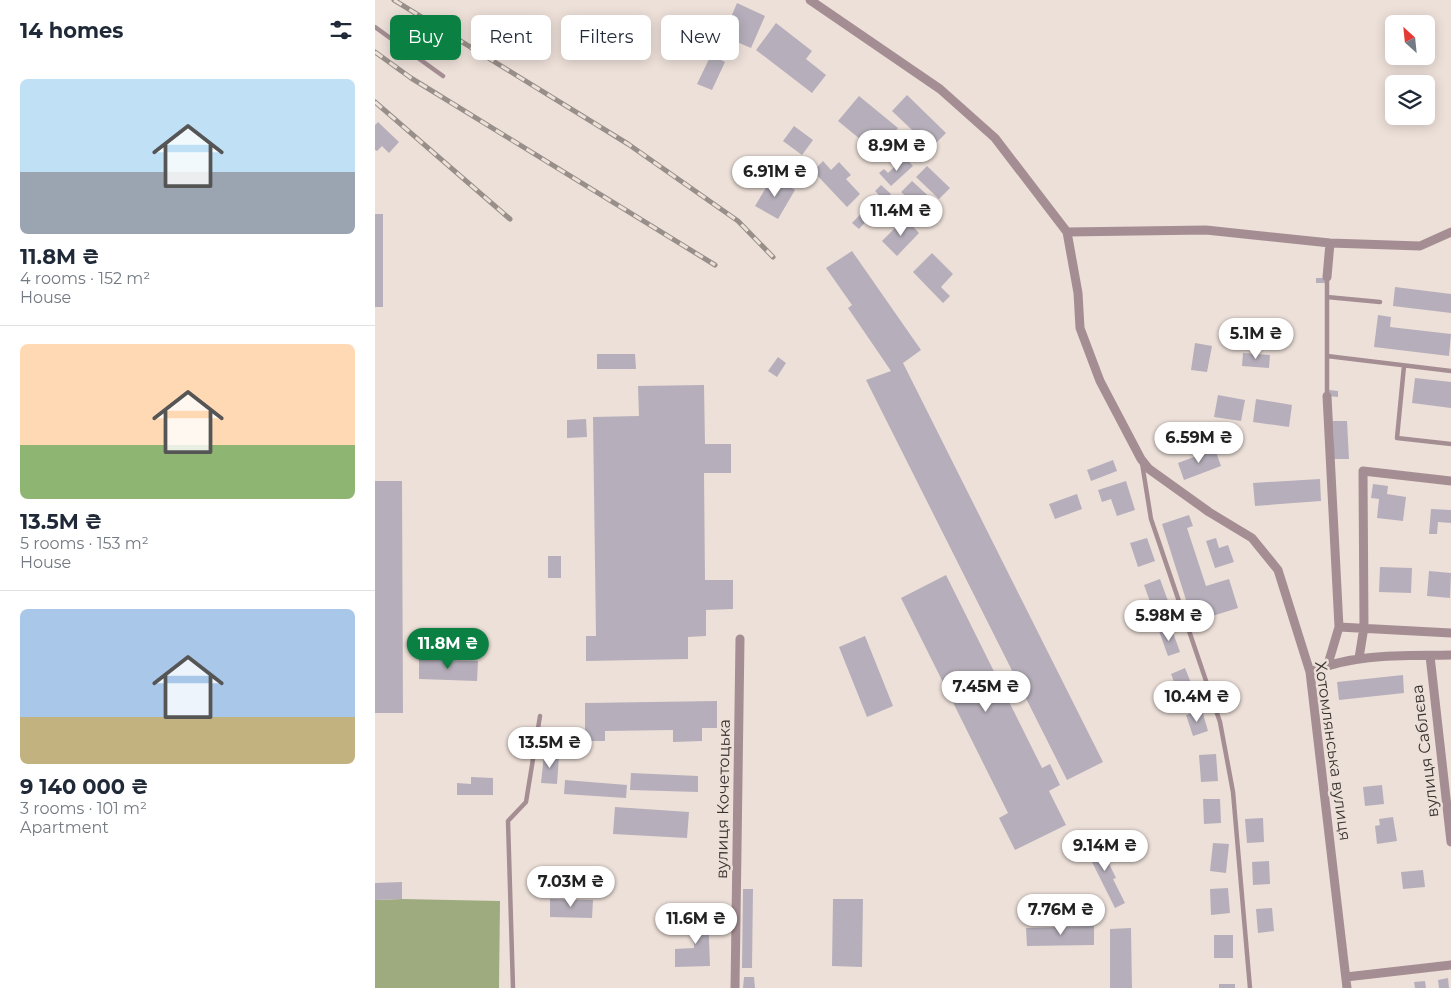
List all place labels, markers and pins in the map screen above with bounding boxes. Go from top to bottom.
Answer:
pin: 8.9M ₴ [856,130,938,172]
pin: 6.91M ₴ [729,156,821,198]
pin: 11.4M ₴ [855,194,947,237]
pin: 5.1M ₴ [1215,318,1297,360]
pin: 6.59M ₴ [1153,422,1245,464]
pin: 5.98M ₴ [1123,600,1215,642]
pin: 11.8M ₴ [402,628,494,670]
pin: 7.45M ₴ [940,670,1032,713]
pin: 10.4M ₴ [1151,680,1243,723]
pin: 13.5M ₴ [504,726,596,769]
pin: 9.14M ₴ [1059,830,1151,872]
pin: 7.03M ₴ [525,866,617,908]
pin: 7.76M ₴ [1015,894,1107,936]
pin: 11.6M ₴ [650,902,742,945]

